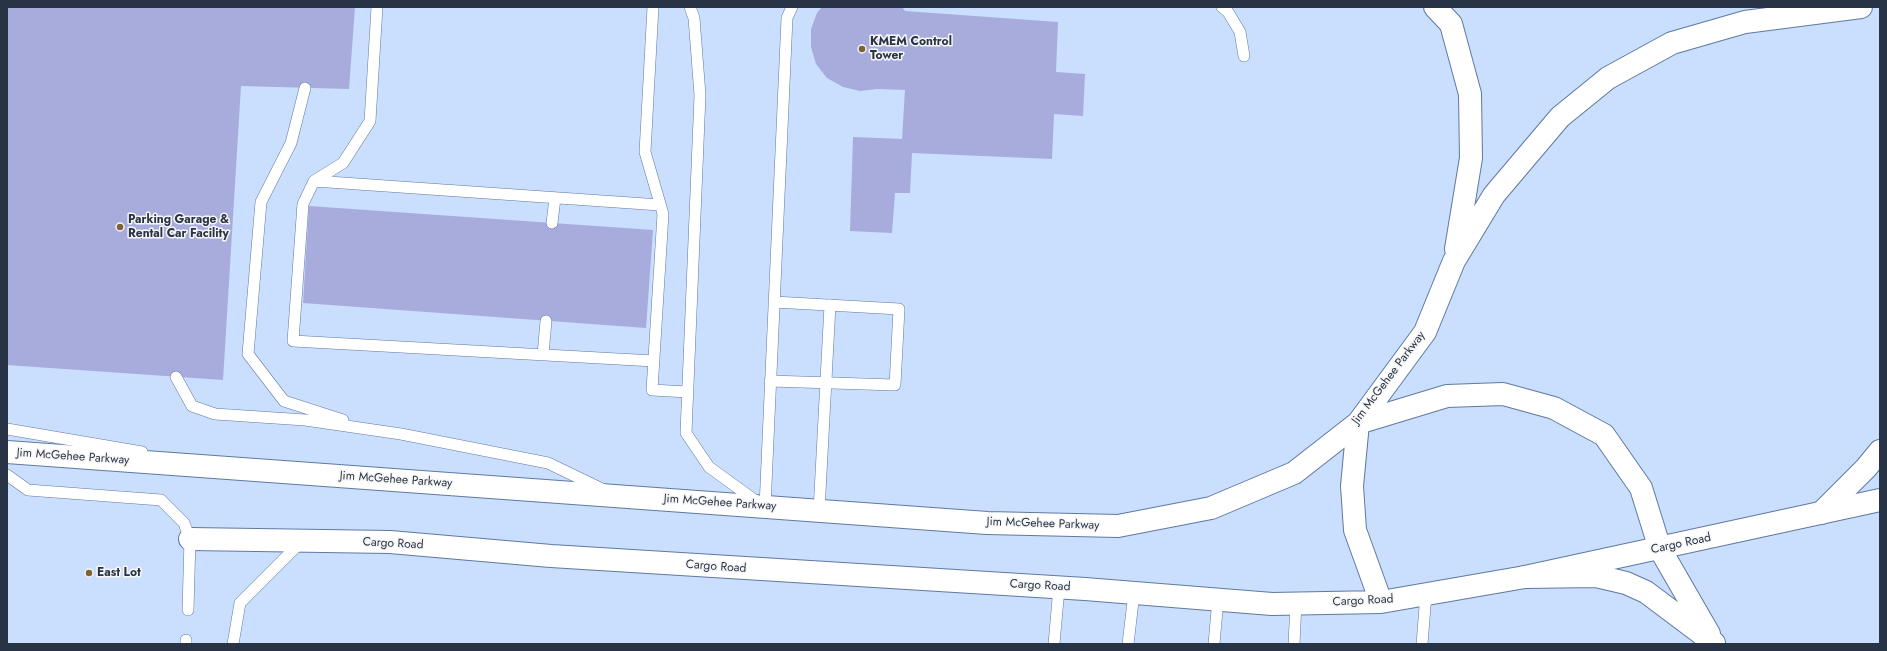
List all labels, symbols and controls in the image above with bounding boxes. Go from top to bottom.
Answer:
place label: KMEM Control Tower [870,35,952,63]
marker: KMEM Control Tower [857,44,867,54]
place label: Parking Garage & Rental Car Facility [128,213,229,241]
marker: Parking Garage & Rental Car Facility [115,222,125,232]
street label: Jim McGehee Parkway [1349,329,1429,427]
street label: Jim McGehee Parkway [16,446,130,468]
street label: Jim McGehee Parkway [339,469,453,491]
street label: Jim McGehee Parkway [663,492,777,514]
street label: Jim McGehee Parkway [986,515,1100,533]
street label: Cargo Road [1650,531,1712,557]
street label: Cargo Road [362,535,424,553]
street label: Cargo Road [685,558,747,576]
place label: East Lot [97,566,141,580]
marker: East Lot [84,568,94,578]
street label: Cargo Road [1009,577,1071,595]
street label: Cargo Road [1332,592,1394,610]

